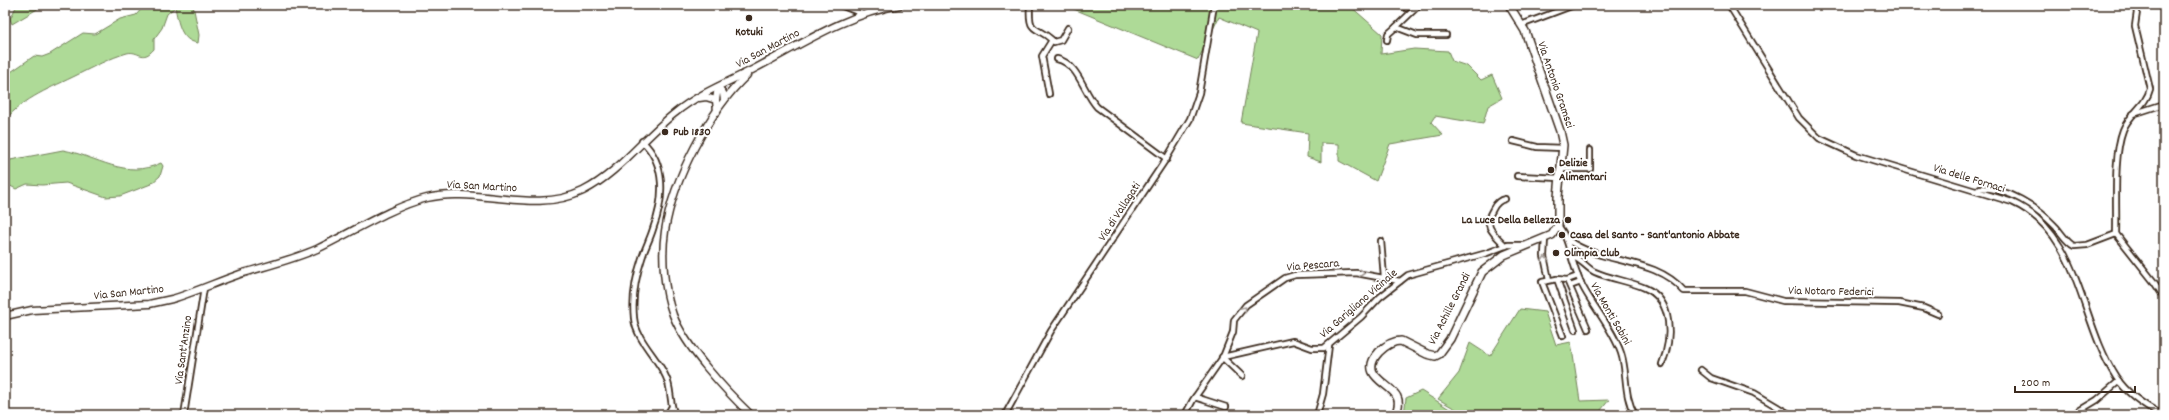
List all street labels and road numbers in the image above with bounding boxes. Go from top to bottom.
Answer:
street label: Via San Martino [733,25,803,73]
street label: Via Antonio Gramsci [1532,39,1578,131]
street label: Via delle Fornaci [1931,160,2007,198]
street label: Via San Martino [447,177,517,197]
street label: Via di Vallagati [1095,179,1145,245]
street label: Via Pescara [1286,255,1340,277]
street label: Via Garigliano Vicinale [1316,265,1402,343]
street label: Via Achille Grandi [1425,270,1475,348]
street label: Via Monti Sabini [1585,280,1635,348]
street label: Via San Martino [93,281,165,305]
street label: Via Notaro Federici [1788,283,1874,301]
street label: Via Sant'Anzino [171,314,197,386]

